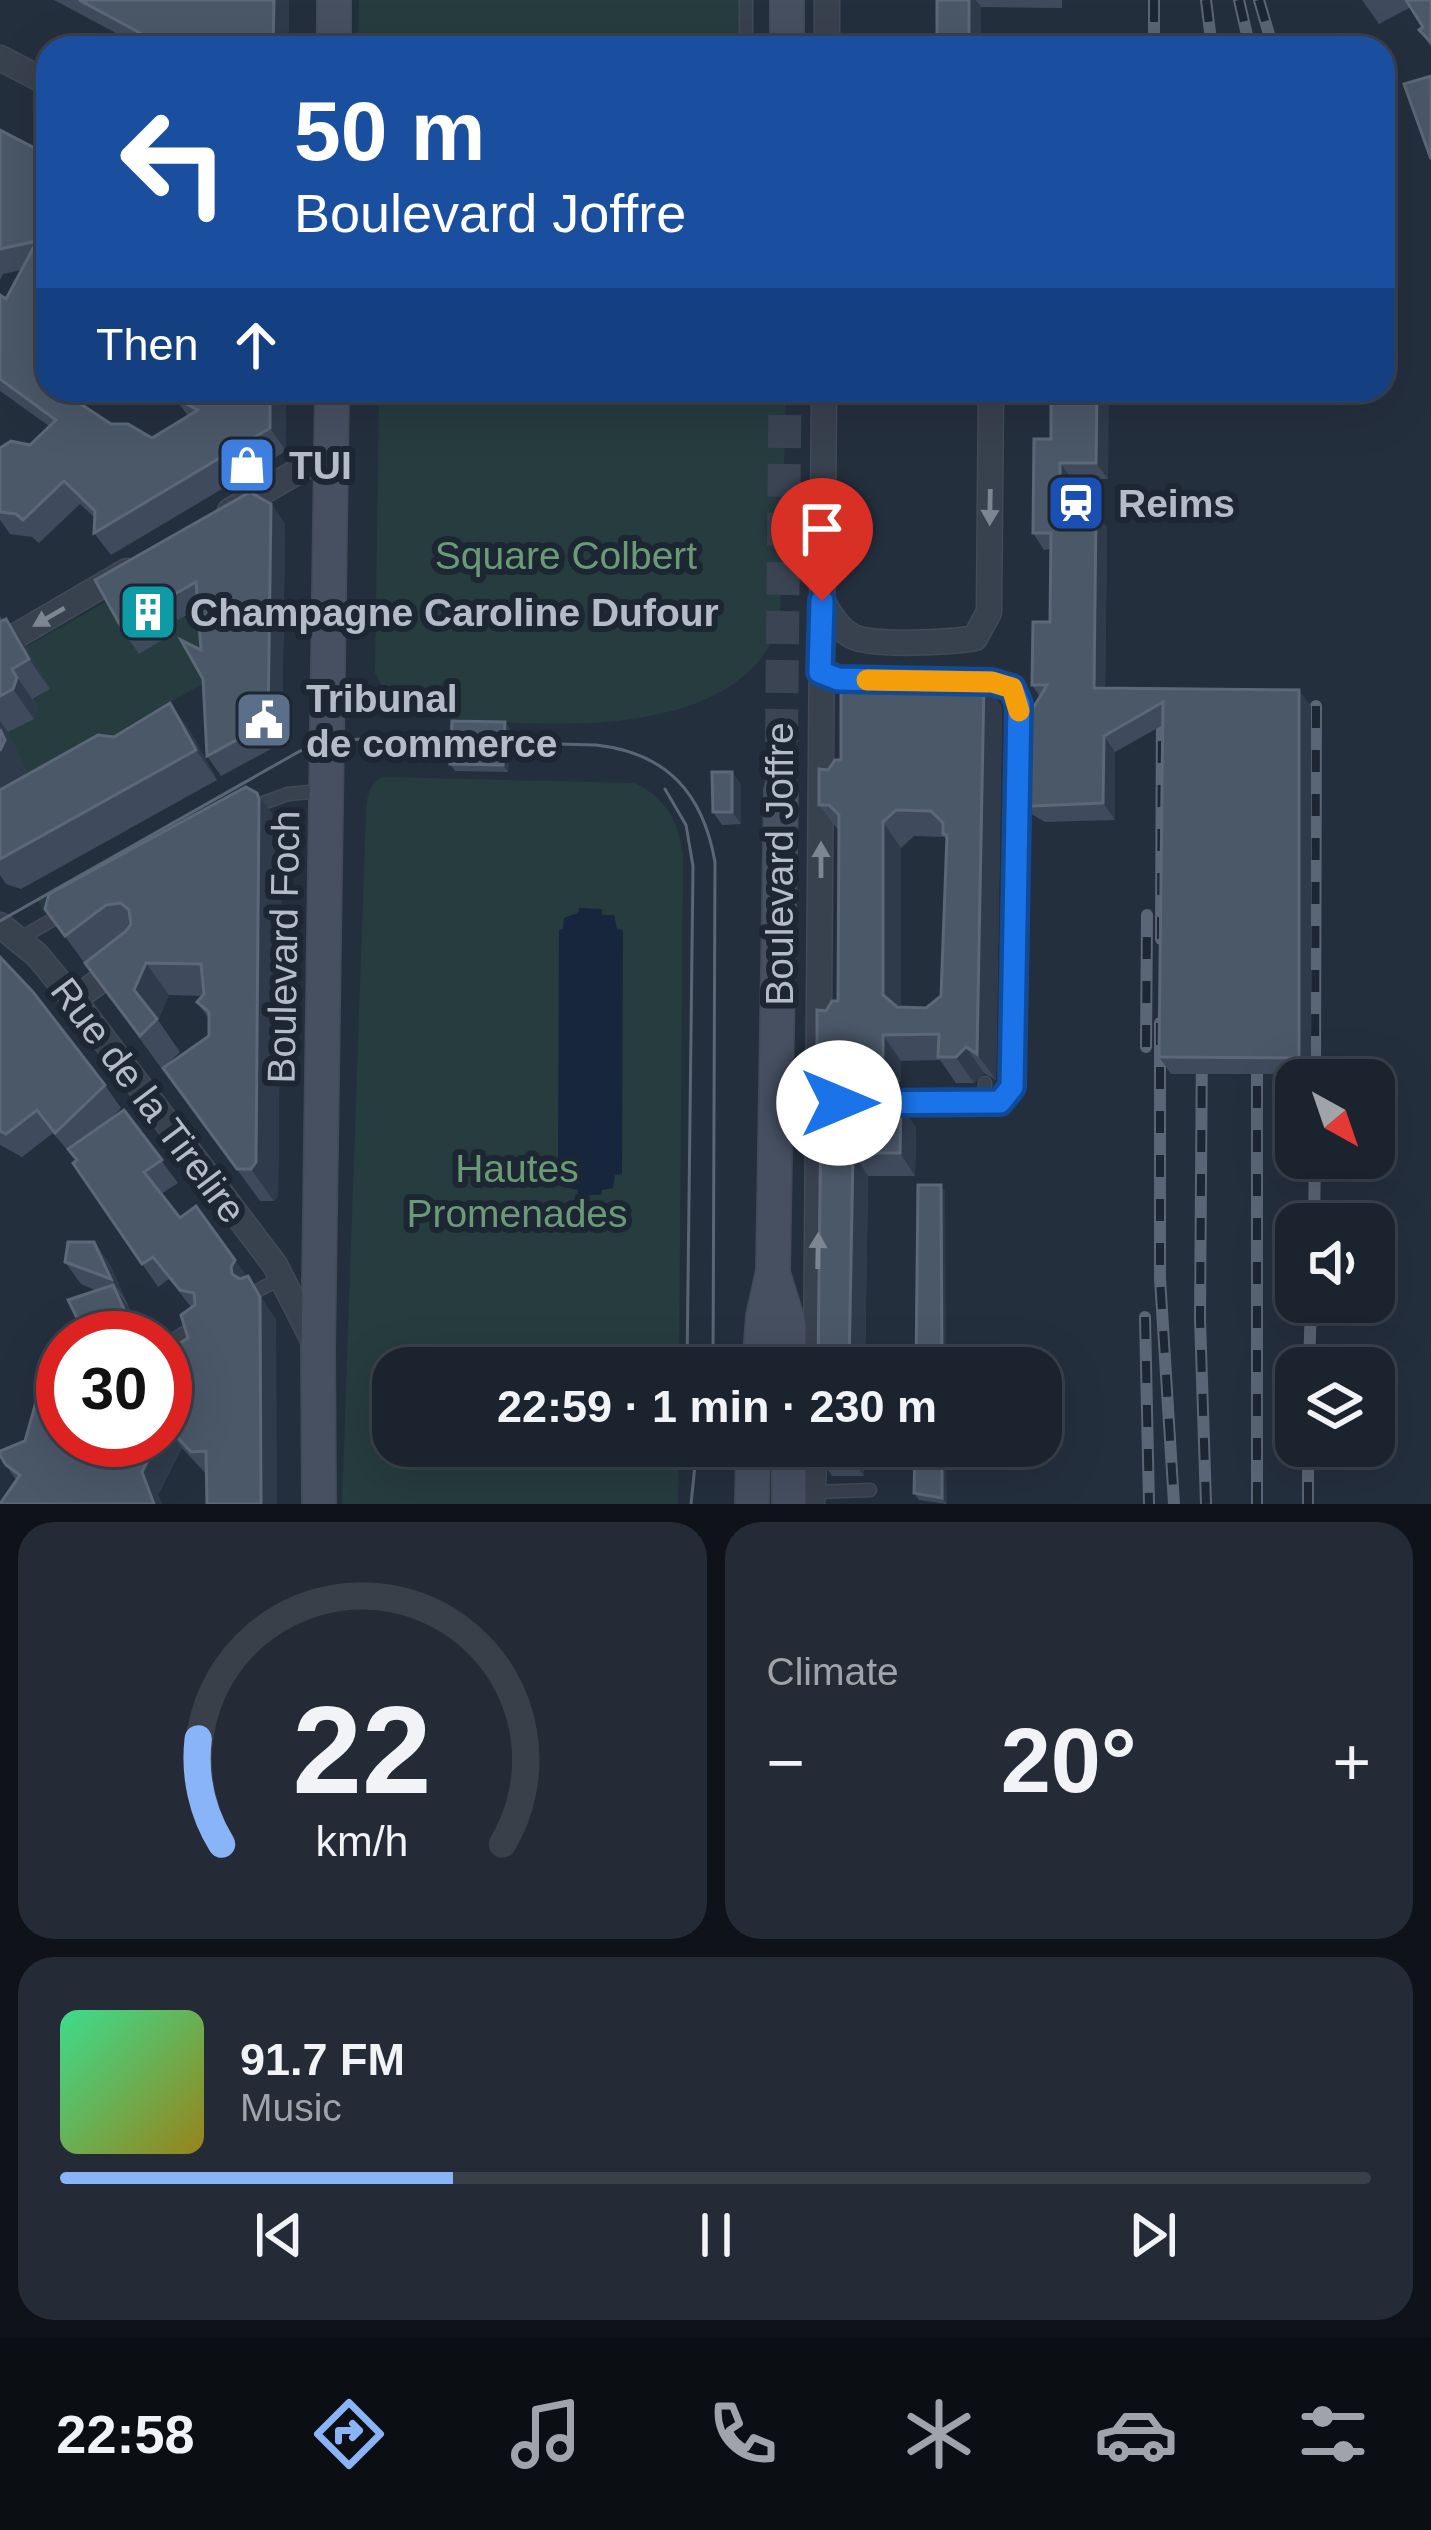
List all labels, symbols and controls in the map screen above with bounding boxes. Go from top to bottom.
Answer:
icon: left [96,84,252,240]
text: 50 m [294,84,485,178]
text: Boulevard Joffre [294,183,686,243]
icon: ahead [223,312,289,378]
text: Then [96,319,199,370]
shop icon: TUI [216,434,278,496]
place label: TUI [289,444,352,487]
station icon: Reims [1045,472,1107,534]
pin [771,478,873,601]
place label: Reims [1118,482,1235,525]
one-way arrow [980,489,999,527]
icon: arrive [789,496,855,562]
park label: Square Colbert [435,534,697,577]
building icon: Champagne Caroline Dufour [117,581,179,643]
place label: Champagne Caroline Dufour [190,591,719,634]
one-way arrow [32,605,65,626]
place label: Tribunal de commerce [306,677,557,765]
public building icon: Tribunal de commerce [233,689,295,751]
street label: Boulevard Joffre [758,722,801,1006]
street label: Boulevard Foch [260,810,307,1084]
one-way arrow [811,840,831,878]
street label: Rue de la Tirelire [43,970,254,1231]
position arrow [776,1040,902,1166]
north arrow [1275,1059,1395,1179]
map controls [1275,1059,1395,1467]
park label: Hautes Promenades [406,1147,628,1235]
button: sound [1275,1203,1395,1323]
one-way arrow [808,1231,828,1269]
speed limit sign: 30 [36,1311,192,1467]
button: layers [1275,1347,1395,1467]
text: 22:59 · 1 min · 230 m [497,1381,937,1432]
text: Climate [767,1650,899,1693]
text: 22 [293,1680,432,1819]
text: 20° [1001,1711,1137,1811]
text: − [767,1725,805,1799]
text: + [1332,1725,1371,1799]
text: km/h [316,1816,409,1864]
text: 91.7 FM [240,2034,405,2085]
text: Music [240,2086,342,2129]
icon: previous [246,2202,312,2268]
icon: pause [683,2202,749,2268]
icon: next [1120,2202,1186,2268]
icon: directions [307,2392,391,2476]
icon: music [504,2392,588,2476]
icon: phone [701,2392,785,2476]
icon: climate [897,2392,981,2476]
icon: car [1094,2392,1178,2476]
icon: filters [1291,2392,1375,2476]
text: 22:58 [56,2404,194,2464]

